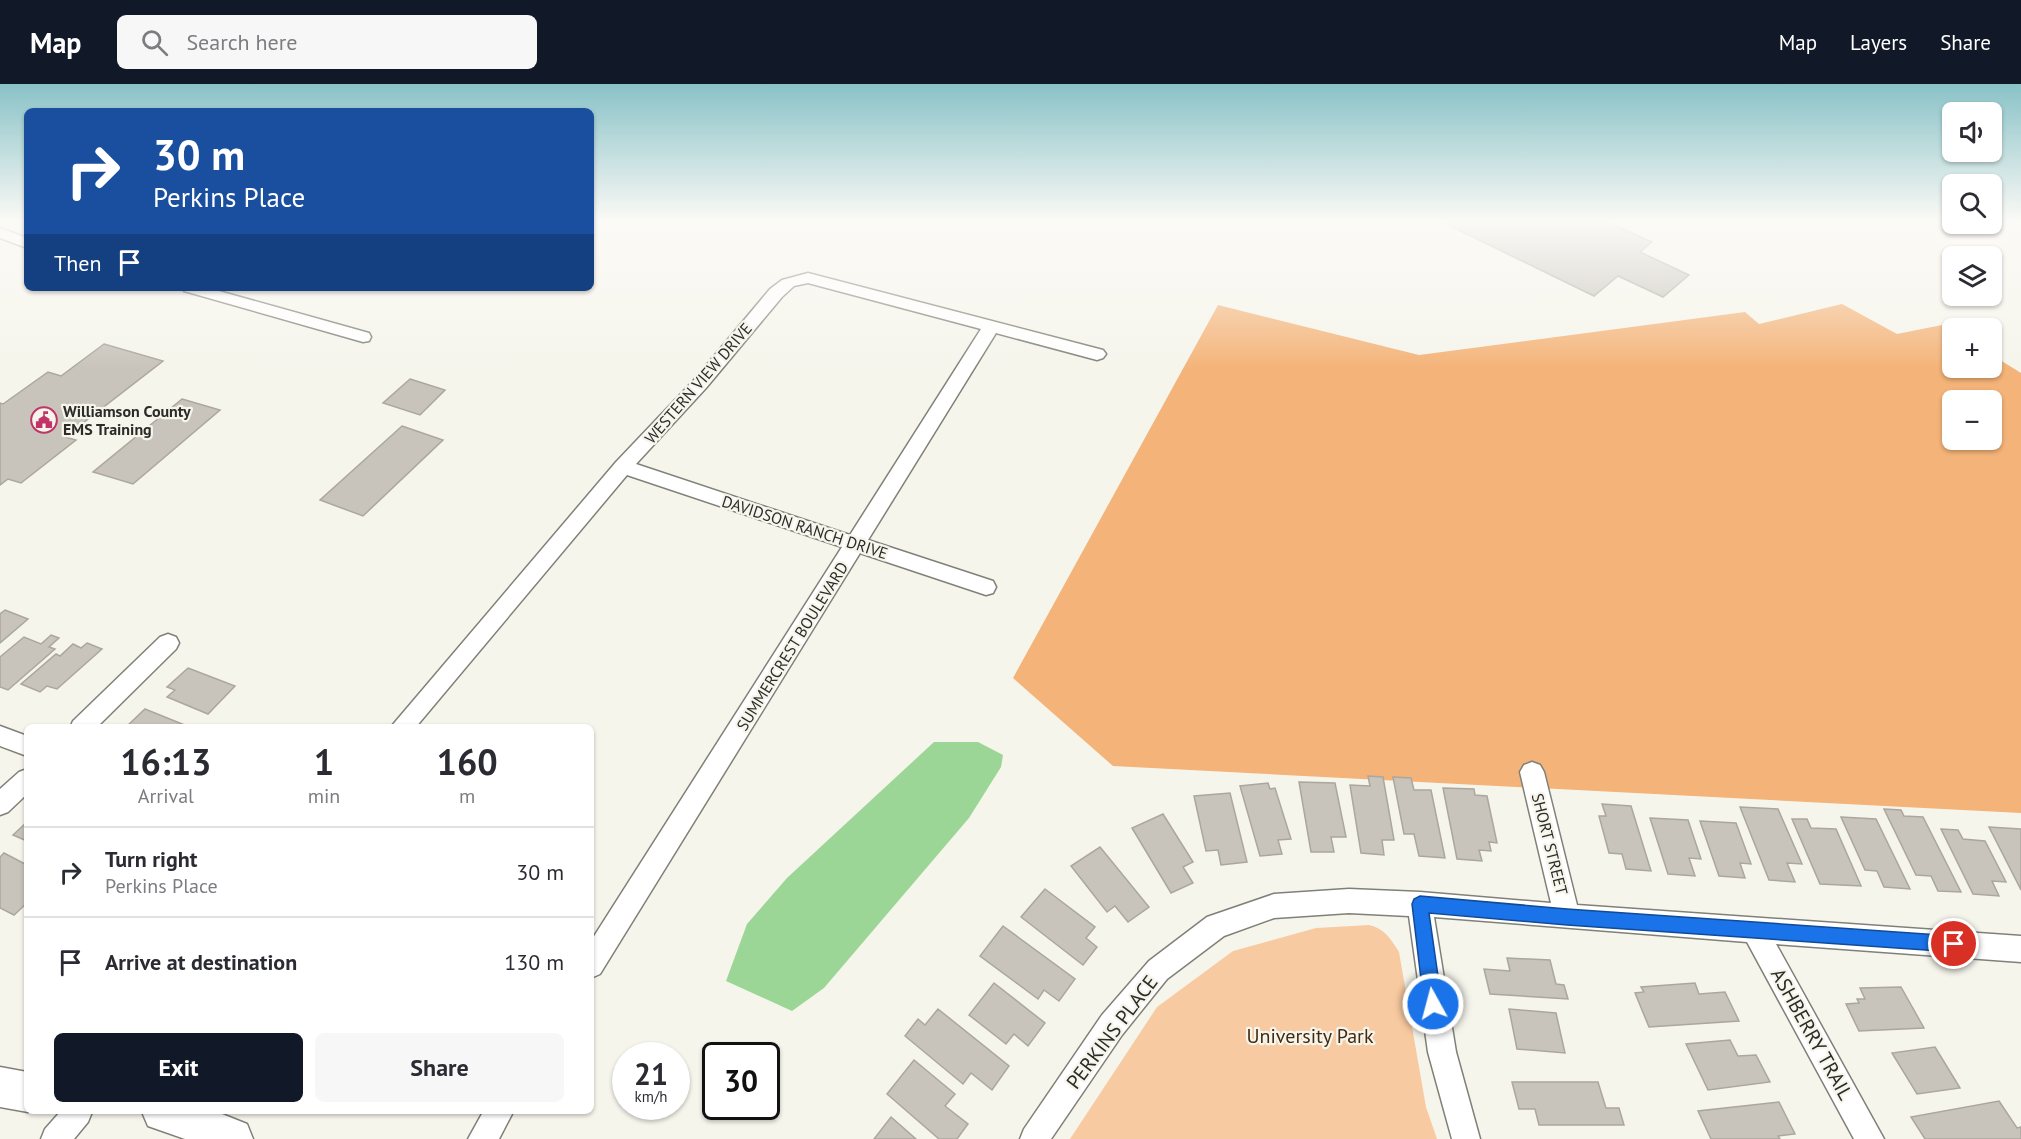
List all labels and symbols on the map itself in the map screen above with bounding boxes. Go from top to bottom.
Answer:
street label: WESTERN VIEW DRIVE [640,318,756,448]
place label: Williamson County EMS Training [63,401,191,439]
public building icon: Williamson County EMS Training [29,405,59,435]
street label: DAVIDSON RANCH DRIVE [720,491,890,563]
street label: SUMMERCREST BOULEVARD [732,558,852,734]
street label: SHORT STREET [1528,791,1572,897]
pin [1928,918,1979,969]
street label: ASHBERRY TRAIL [1765,964,1859,1104]
street label: PERKINS PLACE [1061,970,1163,1094]
position arrow [1401,972,1465,1036]
park label: University Park [1247,1023,1374,1049]
speed limit sign: 30 [702,1042,780,1120]

